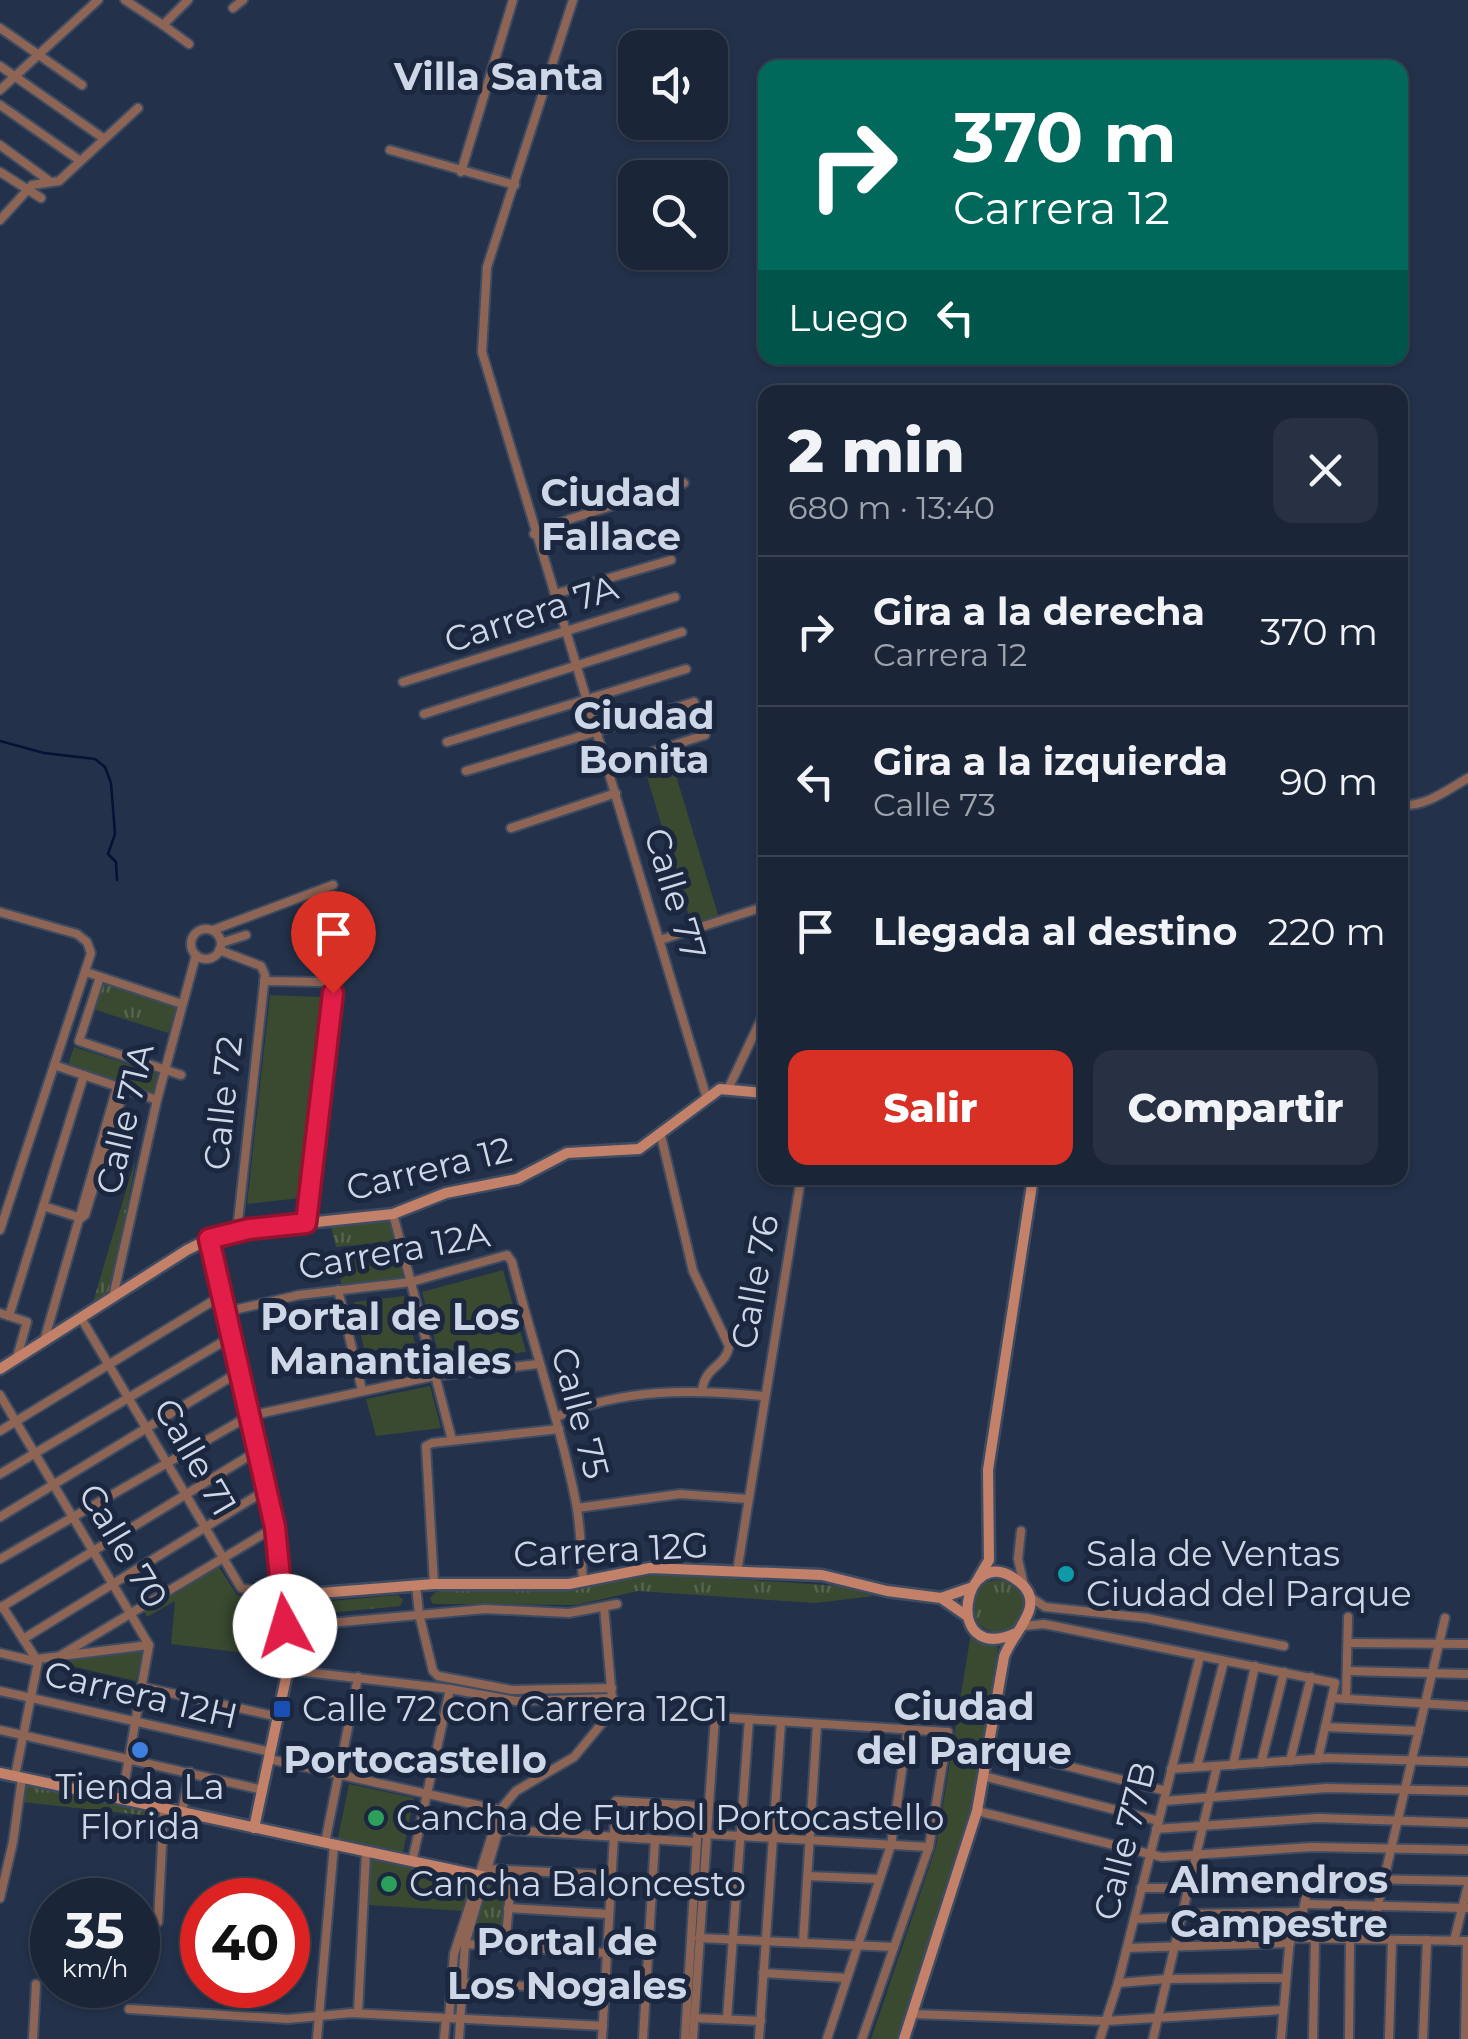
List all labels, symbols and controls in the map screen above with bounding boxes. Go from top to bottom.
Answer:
map controls [618,30,728,270]
button: sound [618,30,728,140]
district label: Villa Santa [393,53,604,100]
text: 370 m [953,94,1177,180]
icon: right [788,100,918,230]
button: search [618,160,728,270]
text: Carrera 12 [953,180,1170,235]
icon: left [928,290,983,345]
text: Luego [788,294,908,341]
text: 2 min [788,414,965,487]
button: close [1273,418,1378,523]
district label: Ciudad Fallace [540,469,682,560]
text: 680 m · 13:40 [788,488,995,527]
street label: Carrera 7A [439,565,624,662]
text: Gira a la derecha [873,588,1205,635]
icon: right [788,604,843,659]
text: 370 m [1260,608,1378,655]
text: Carrera 12 [873,635,1027,674]
district label: Ciudad Bonita [573,692,715,783]
text: Gira a la izquierda [873,738,1228,785]
icon: left [788,754,843,809]
text: 90 m [1279,758,1378,805]
text: Calle 73 [873,785,996,824]
street label: Calle 77 [635,823,716,965]
pin [291,891,376,994]
icon: arrive [788,904,843,959]
icon: arrive [306,906,361,961]
text: Llegada al destino [873,908,1237,955]
text: 220 m [1267,908,1386,955]
street label: Calle 72 [194,1034,251,1172]
street label: Calle 71A [86,1039,163,1198]
button: Salir [788,1050,1073,1165]
button: Compartir [1093,1050,1378,1165]
street label: Carrera 12 [342,1127,516,1210]
street label: Calle 76 [722,1211,787,1352]
street label: Carrera 12A [295,1212,494,1289]
district label: Portal de Los Manantiales [260,1293,520,1384]
street label: Calle 75 [542,1343,619,1483]
street label: Calle 71 [145,1391,246,1523]
street label: Calle 70 [70,1476,177,1616]
street label: Carrera 12G [512,1523,710,1576]
place label: Sala de Ventas Ciudad del Parque [1086,1532,1412,1615]
marker: Sala de Ventas Ciudad del Parque [1055,1563,1077,1585]
position arrow [233,1574,337,1678]
street label: Carrera 12H [40,1651,242,1738]
district label: Ciudad del Parque [856,1683,1072,1774]
place label: Calle 72 con Carrera 12G1 [302,1687,729,1730]
marker: Calle 72 con Carrera 12G1 [271,1698,293,1720]
district label: Portocastello [283,1736,547,1783]
marker: Tienda La Florida [129,1739,151,1761]
street label: Calle 77B [1084,1757,1165,1925]
place label: Tienda La Florida [55,1765,225,1848]
place label: Cancha de Furbol Portocastello [396,1796,944,1839]
marker: Cancha de Furbol Portocastello [365,1807,387,1829]
district label: Almendros Campestre [1169,1856,1388,1947]
place label: Cancha Baloncesto [409,1862,746,1905]
marker: Cancha Baloncesto [378,1873,400,1895]
speed limit sign: 40 [180,1878,310,2008]
text: 35 [66,1900,124,1961]
district label: Portal de Los Nogales [447,1918,687,2009]
text: km/h [62,1953,128,1983]

